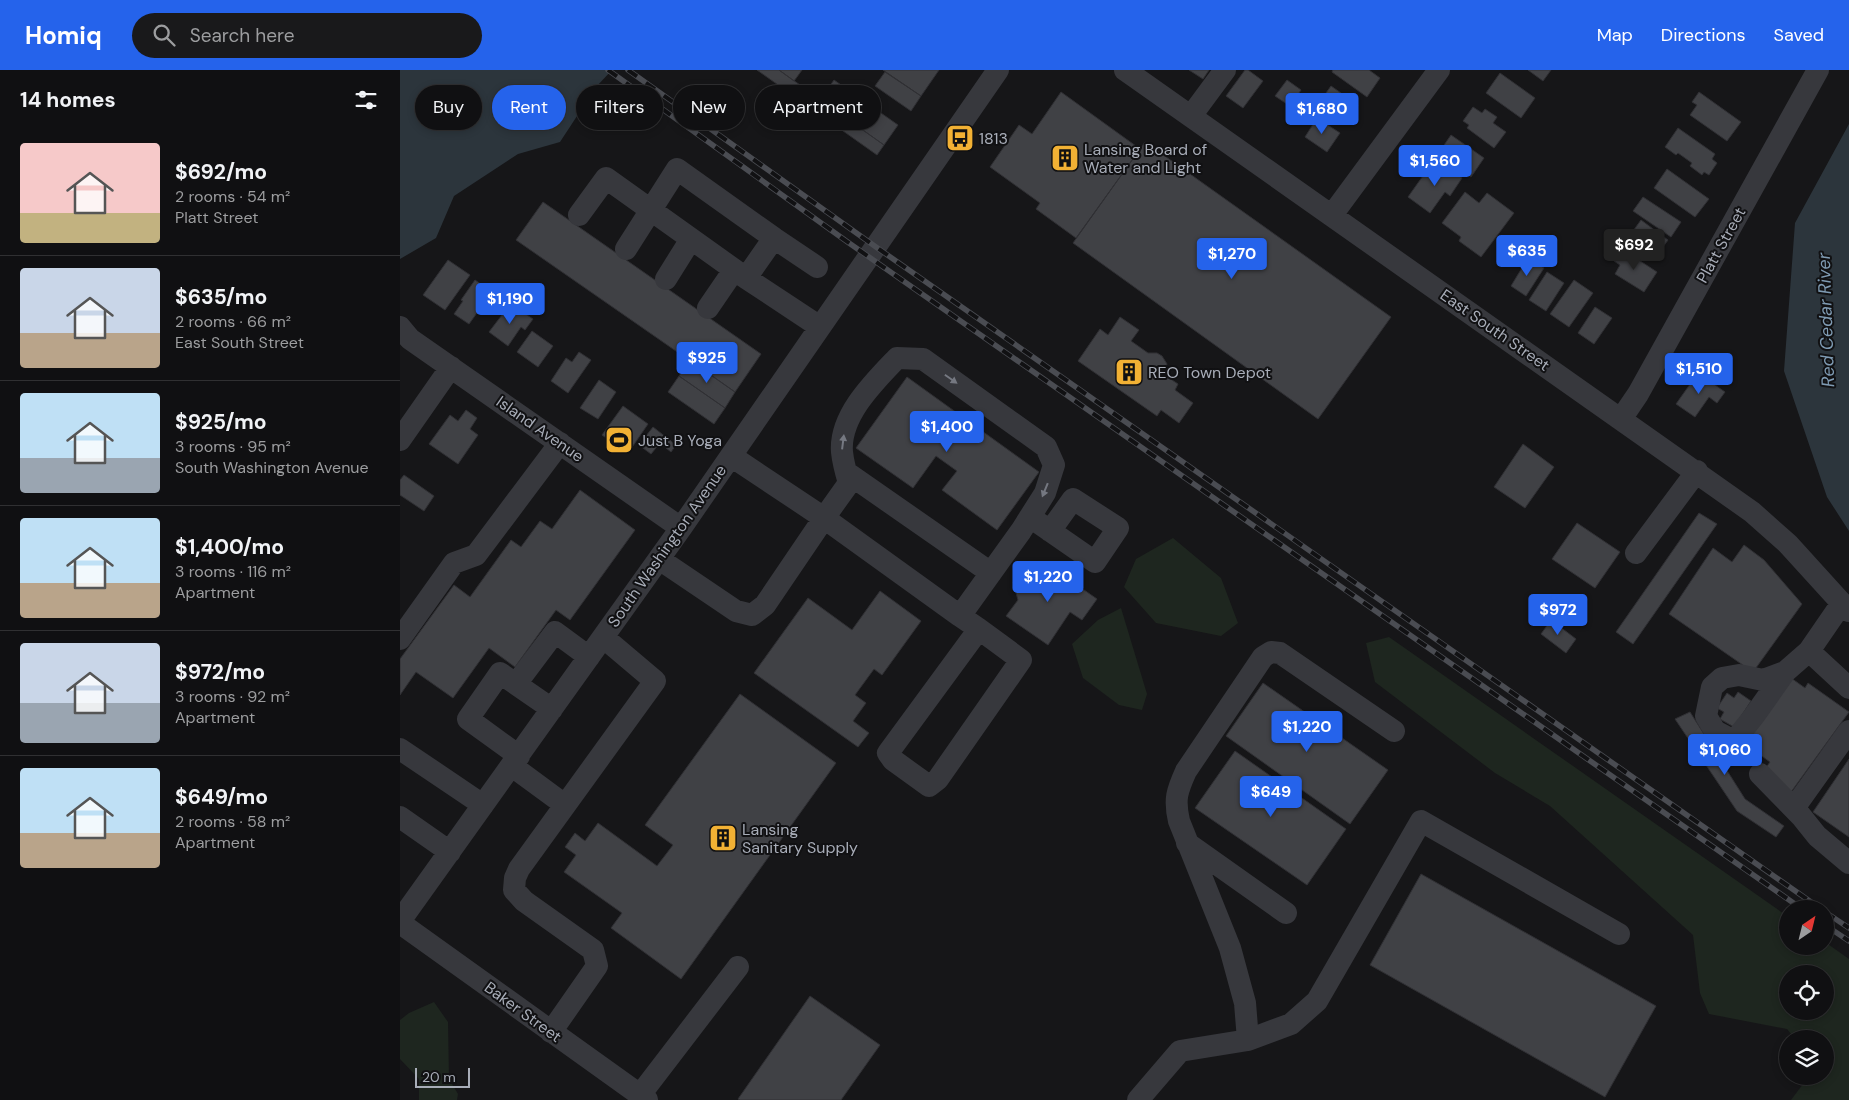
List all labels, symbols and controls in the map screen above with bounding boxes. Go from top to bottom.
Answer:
search box [132,13,482,58]
text: Homiq [25,20,102,51]
icon: search [150,21,178,49]
text: Search here [190,23,295,48]
text: Map [1597,23,1633,47]
text: Directions [1661,23,1746,47]
text: Saved [1774,23,1824,47]
chip: Buy [415,85,482,130]
chip: Rent [492,85,566,130]
chip: Filters [576,85,663,130]
chip: New [673,85,745,130]
chip: Apartment [755,85,881,130]
text: 14 homes [20,86,116,114]
icon: filters [352,86,380,114]
pin: $1,680 [1281,92,1363,135]
text: $1,680 [1297,98,1347,119]
bus stop icon: 1813 [945,123,975,153]
place label: 1813 [979,128,1008,149]
place label: Lansing Board of Water and Light [1084,139,1207,178]
building icon: Lansing Board of Water and Light [1050,143,1080,173]
pin: $1,560 [1394,144,1476,187]
text: $1,560 [1410,150,1460,171]
text: $692/mo [175,158,267,186]
icon: home [60,163,120,223]
text: 2 rooms · 54 m² [175,186,290,207]
street label: Platt Street [1692,203,1750,287]
text: Platt Street [175,207,258,228]
pin: $692 [1604,228,1664,271]
pin: $635 [1497,234,1557,277]
text: $692 [1615,234,1653,255]
pin: $1,270 [1191,238,1273,280]
text: $635 [1507,240,1547,261]
text: $1,270 [1208,243,1256,264]
water label: Red Cedar River [1812,251,1840,388]
pin: $1,190 [469,282,551,325]
text: $635/mo [175,283,267,311]
street label: East South Street [1436,284,1554,376]
icon: home [60,288,120,348]
text: $1,190 [487,288,533,309]
text: 2 rooms · 66 m² [175,311,291,332]
text: East South Street [175,332,304,353]
pin: $925 [677,342,737,384]
text: $925 [688,347,726,368]
pin: $1,510 [1658,352,1740,395]
building icon: REO Town Depot [1114,357,1144,387]
text: $1,510 [1676,358,1722,379]
place label: REO Town Depot [1148,362,1271,383]
one-way arrow [944,374,958,384]
street label: Island Avenue [492,391,588,467]
text: $925/mo [175,408,267,436]
pin: $1,400 [906,410,988,453]
icon: home [60,413,120,473]
text: $1,400 [921,416,973,437]
sports icon: Just B Yoga [604,425,634,455]
place label: Just B Yoga [638,430,722,451]
one-way arrow [839,434,847,450]
text: 3 rooms · 95 m² [175,436,291,457]
text: South Washington Avenue [175,457,369,478]
street label: South Washington Avenue [603,461,731,631]
one-way arrow [1041,483,1049,498]
text: $1,400/mo [175,533,284,561]
icon: home [60,538,120,598]
pin: $1,220 [1007,560,1089,603]
text: 3 rooms · 116 m² [175,561,291,582]
text: $1,220 [1023,566,1073,587]
text: Apartment [175,582,255,603]
pin: $972 [1528,594,1588,636]
text: $972 [1539,599,1577,620]
text: $972/mo [175,658,265,686]
icon: home [60,663,120,723]
text: 3 rooms · 92 m² [175,686,290,707]
text: Apartment [175,707,255,728]
pin: $1,220 [1266,710,1348,753]
text: $1,220 [1282,716,1332,737]
pin: $1,060 [1684,734,1766,776]
text: $1,060 [1699,739,1751,760]
pin: $649 [1241,776,1301,818]
text: $649 [1251,781,1291,802]
text: $649/mo [175,783,268,811]
icon: home [60,788,120,848]
text: 2 rooms · 58 m² [175,811,290,832]
place label: Lansing Sanitary Supply [742,819,858,858]
building icon: Lansing Sanitary Supply [708,823,738,853]
text: Apartment [175,832,255,853]
north arrow [1779,900,1834,955]
map controls [1779,900,1834,1085]
button: locate [1779,965,1834,1020]
street label: Baker Street [480,977,566,1047]
button: layers [1779,1030,1834,1085]
scale bar [415,1065,470,1088]
text: 20 m [422,1068,456,1086]

